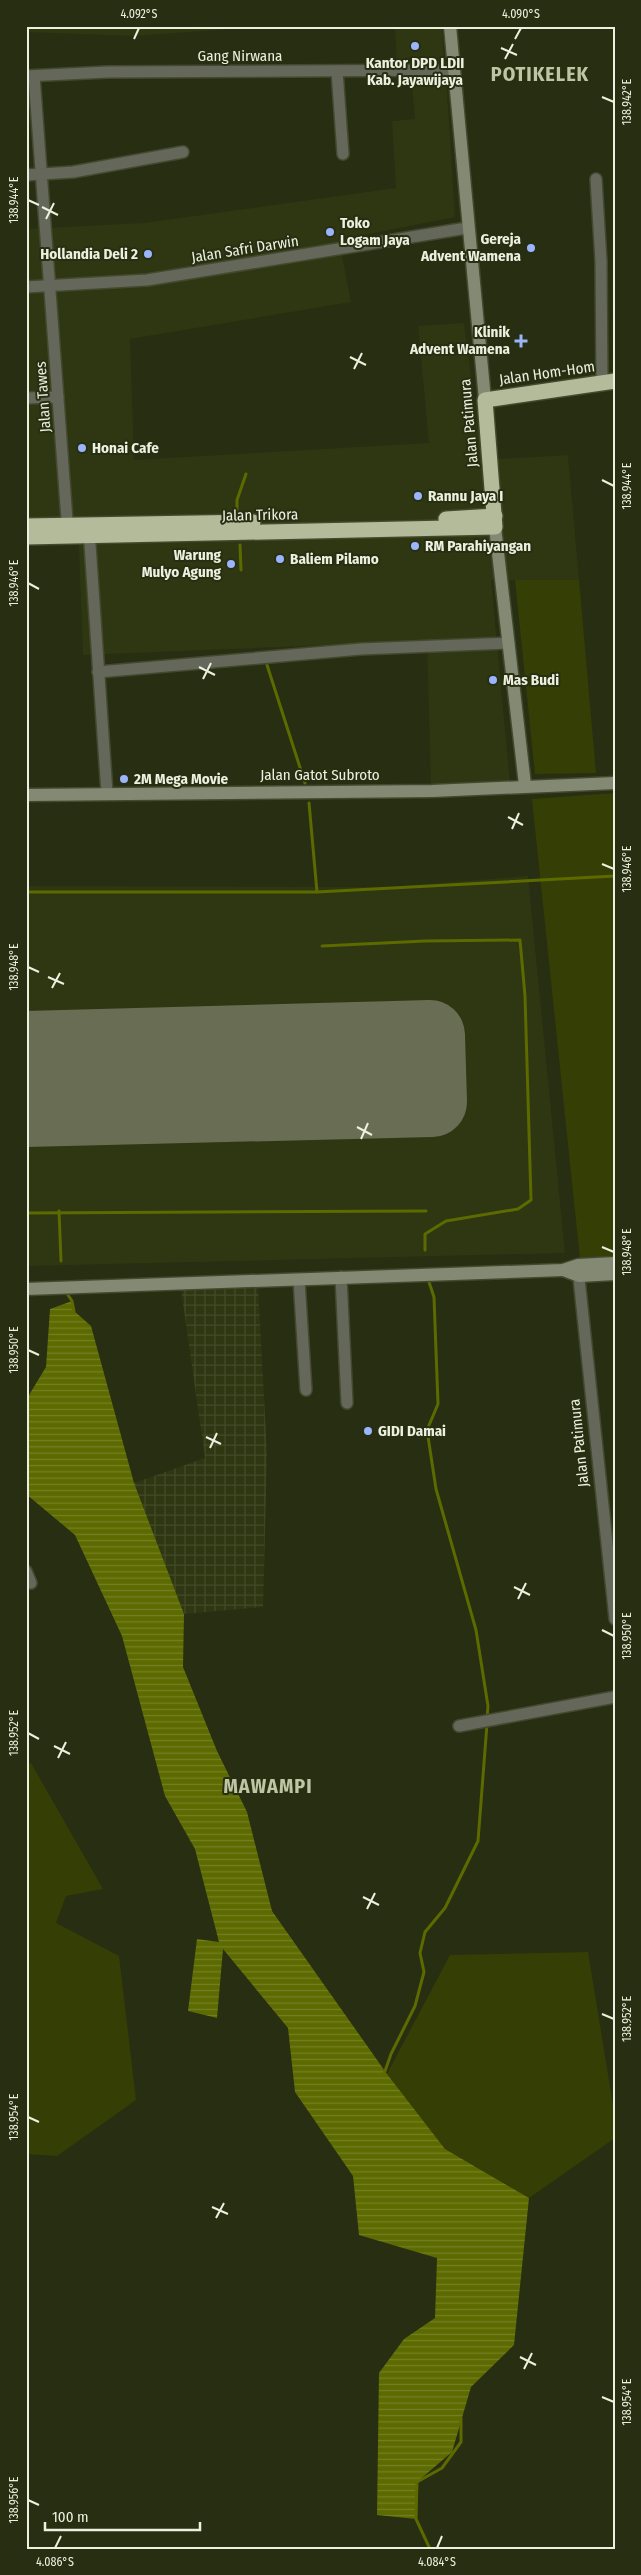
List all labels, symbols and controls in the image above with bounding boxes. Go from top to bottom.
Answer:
text: 4.092°S [121,7,157,21]
text: 4.090°S [502,7,540,21]
marker: Kantor DPD LDII Kab. Jayawijaya [409,40,421,52]
street label: Gang Nirwana [198,47,282,65]
place label: Kantor DPD LDII Kab. Jayawijaya [366,54,464,89]
district label: POTIKELEK [491,62,589,86]
text: 138.942°E [620,78,634,125]
text: 138.944°E [7,176,21,223]
place label: Toko Logam Jaya [340,214,410,249]
marker: Toko Logam Jaya [324,226,336,238]
place label: Gereja Advent Wamena [420,230,522,265]
street label: Jalan Safri Darwin [190,232,300,266]
marker: Gereja Advent Wamena [525,242,537,254]
place label: Hollandia Deli 2 [40,245,138,263]
marker: Hollandia Deli 2 [142,248,154,260]
place label: Klinik Advent Wamena [409,323,511,358]
marker: Klinik Advent Wamena [514,334,528,348]
street label: Jalan Hom-Hom [498,357,596,389]
street label: Jalan Tawes [32,361,54,433]
street label: Jalan Patimura [456,378,482,468]
place label: Honai Cafe [92,439,159,457]
marker: Honai Cafe [76,442,88,454]
text: 138.944°E [620,462,634,509]
place label: Rannu Jaya I [428,487,503,505]
marker: Rannu Jaya I [412,490,424,502]
street label: Jalan Trikora [222,505,298,525]
place label: RM Parahiyangan [425,537,531,555]
marker: RM Parahiyangan [409,540,421,552]
place label: Warung Mulyo Agung [142,546,222,581]
place label: Baliem Pilamo [290,550,379,568]
marker: Baliem Pilamo [274,553,286,565]
marker: Warung Mulyo Agung [225,558,237,570]
text: 138.946°E [7,559,21,606]
place label: Mas Budi [503,671,559,689]
marker: Mas Budi [487,674,499,686]
street label: Jalan Gatot Subroto [260,766,380,784]
place label: 2M Mega Movie [133,770,229,788]
marker: 2M Mega Movie [118,773,130,785]
text: 138.946°E [620,845,634,892]
text: 138.948°E [7,943,21,991]
text: 138.948°E [620,1228,634,1276]
text: 138.950°E [7,1326,21,1374]
street label: Jalan Patimura [565,1398,593,1488]
place label: GIDI Damai [378,1422,446,1440]
marker: GIDI Damai [362,1425,374,1437]
text: 138.950°E [620,1612,634,1660]
text: 138.952°E [7,1710,21,1756]
district label: MAWAMPI [223,1774,313,1798]
text: 138.952°E [620,1996,634,2042]
text: 138.954°E [7,2093,21,2140]
text: 138.954°E [620,2378,634,2425]
text: 138.956°E [7,2476,21,2523]
scale bar [45,2500,200,2532]
text: 100 m [52,2508,89,2526]
text: 4.086°S [36,2555,74,2569]
text: 4.084°S [418,2555,456,2569]

